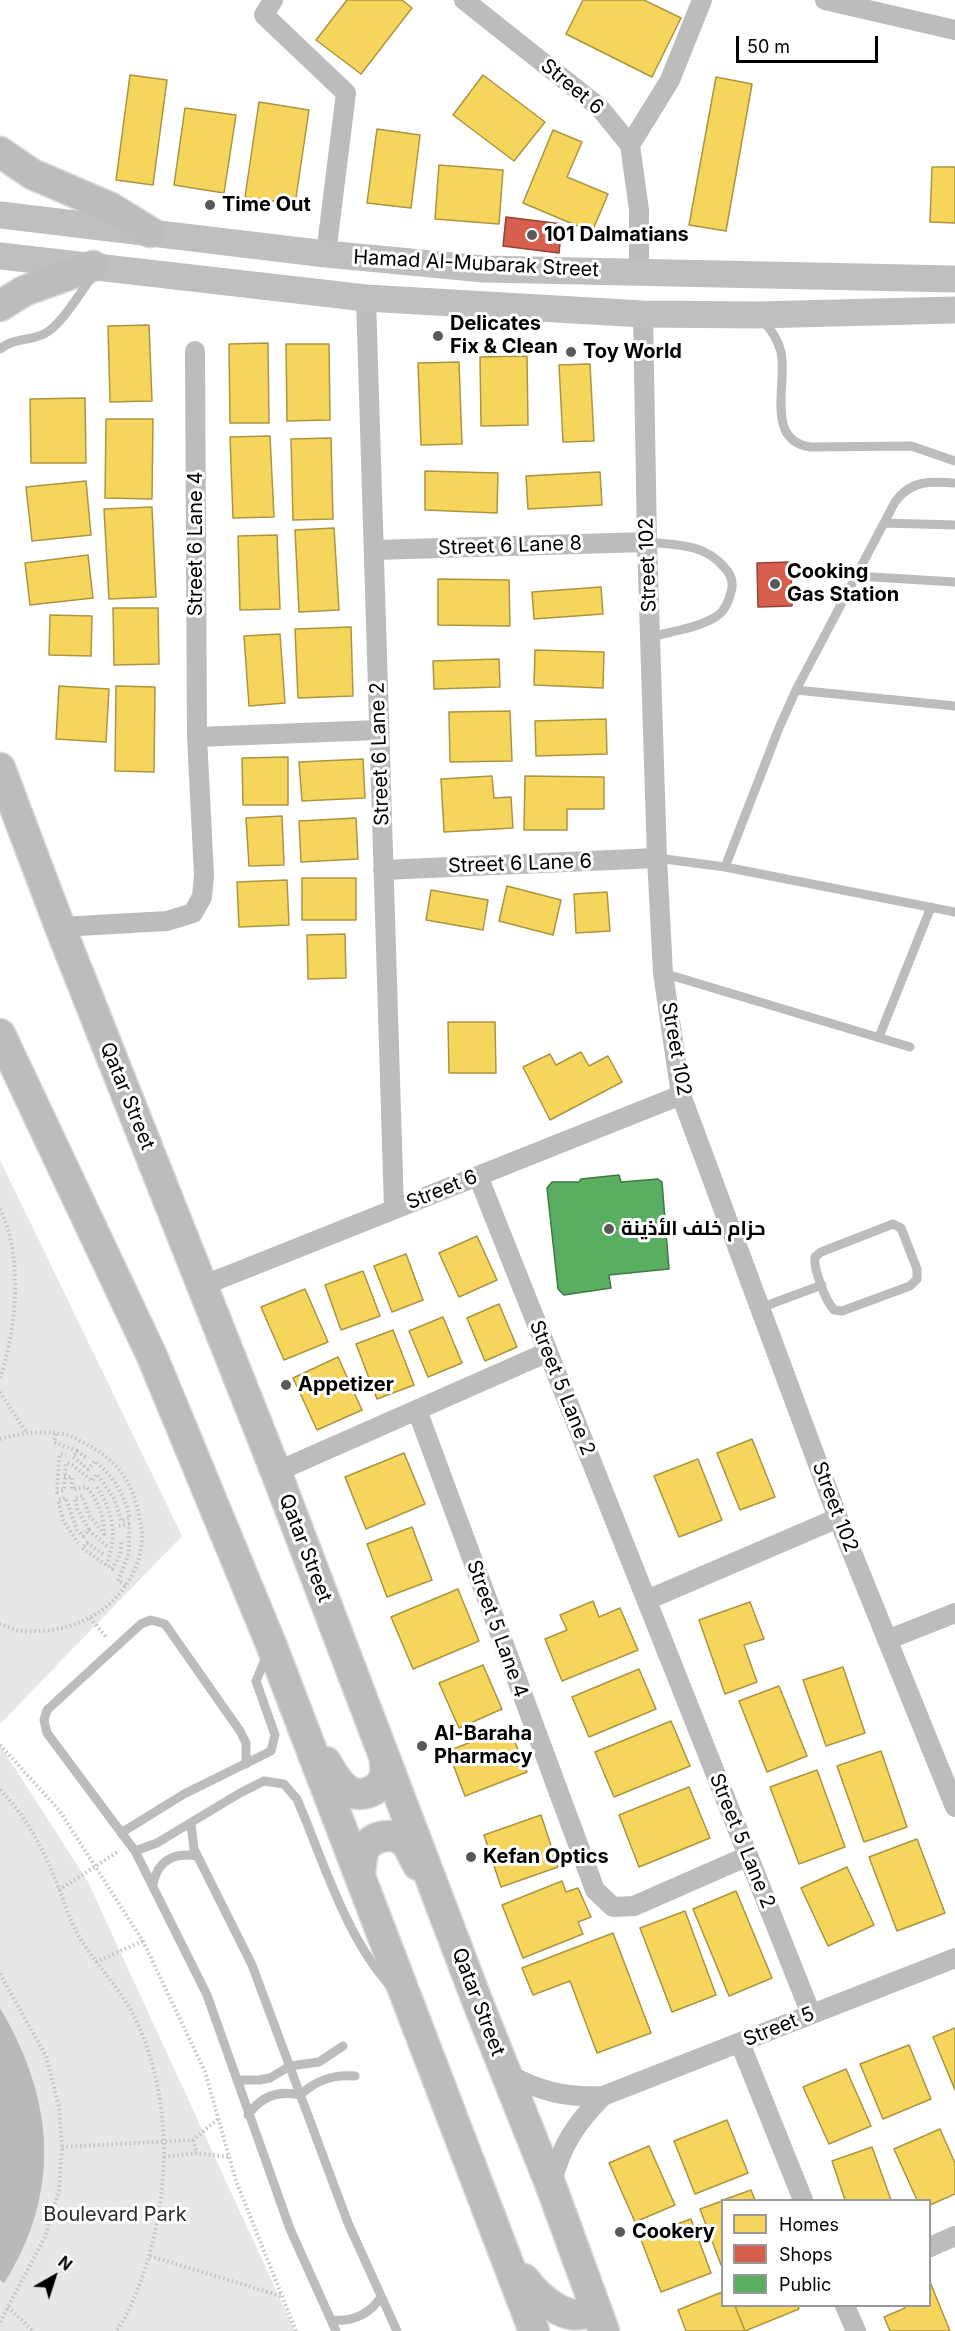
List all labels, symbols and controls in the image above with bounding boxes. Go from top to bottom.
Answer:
scale bar [739,24,882,62]
text: 50 m [747,36,790,57]
street label: Street 6 [536,54,608,120]
place label: Time Out [222,193,311,217]
marker: Time Out [203,198,217,212]
place label: 101 Dalmatians [544,223,689,247]
marker: 101 Dalmatians [525,228,539,242]
street label: Hamad Al-Mubarak Street [353,246,599,282]
place label: Delicates Fix & Clean [450,312,558,359]
marker: Delicates Fix & Clean [431,329,445,343]
place label: Toy World [583,340,682,364]
marker: Toy World [564,345,578,359]
street label: Street 6 Lane 4 [184,472,208,616]
street label: Street 102 [634,517,662,613]
street label: Street 6 Lane 8 [438,531,582,561]
place label: Cooking Gas Station [787,560,899,607]
marker: Cooking Gas Station [768,577,782,591]
street label: Street 6 Lane 2 [365,682,395,826]
street label: Street 6 Lane 6 [448,849,592,879]
street label: Street 102 [656,1000,696,1098]
street label: Qatar Street [95,1039,159,1153]
street label: Street 6 [403,1165,481,1215]
place label: حزام خلف الأذينة [621,1217,765,1241]
marker: حزام خلف الأذينة [602,1222,616,1236]
street label: Street 5 Lane 2 [524,1317,600,1459]
place label: Appetizer [298,1373,394,1397]
marker: Appetizer [279,1378,293,1392]
street label: Street 102 [807,1458,863,1556]
street label: Qatar Street [273,1490,337,1606]
street label: Street 5 Lane 4 [461,1557,533,1701]
place label: Al-Baraha Pharmacy [434,1722,533,1769]
marker: Al-Baraha Pharmacy [415,1739,429,1753]
street label: Street 5 Lane 2 [704,1770,780,1912]
place label: Kefan Optics [483,1845,609,1869]
marker: Kefan Optics [464,1850,478,1864]
street label: Qatar Street [446,1944,510,2060]
street label: Street 5 [740,2002,818,2052]
legend [721,2199,931,2307]
park label: Boulevard Park [43,2203,187,2227]
text: Homes [779,2214,839,2235]
place label: Cookery [632,2220,715,2244]
marker: Cookery [613,2225,627,2239]
text: Shops [779,2244,833,2265]
north arrow [24,2247,84,2307]
text: N [54,2251,76,2275]
text: Public [779,2274,831,2295]

